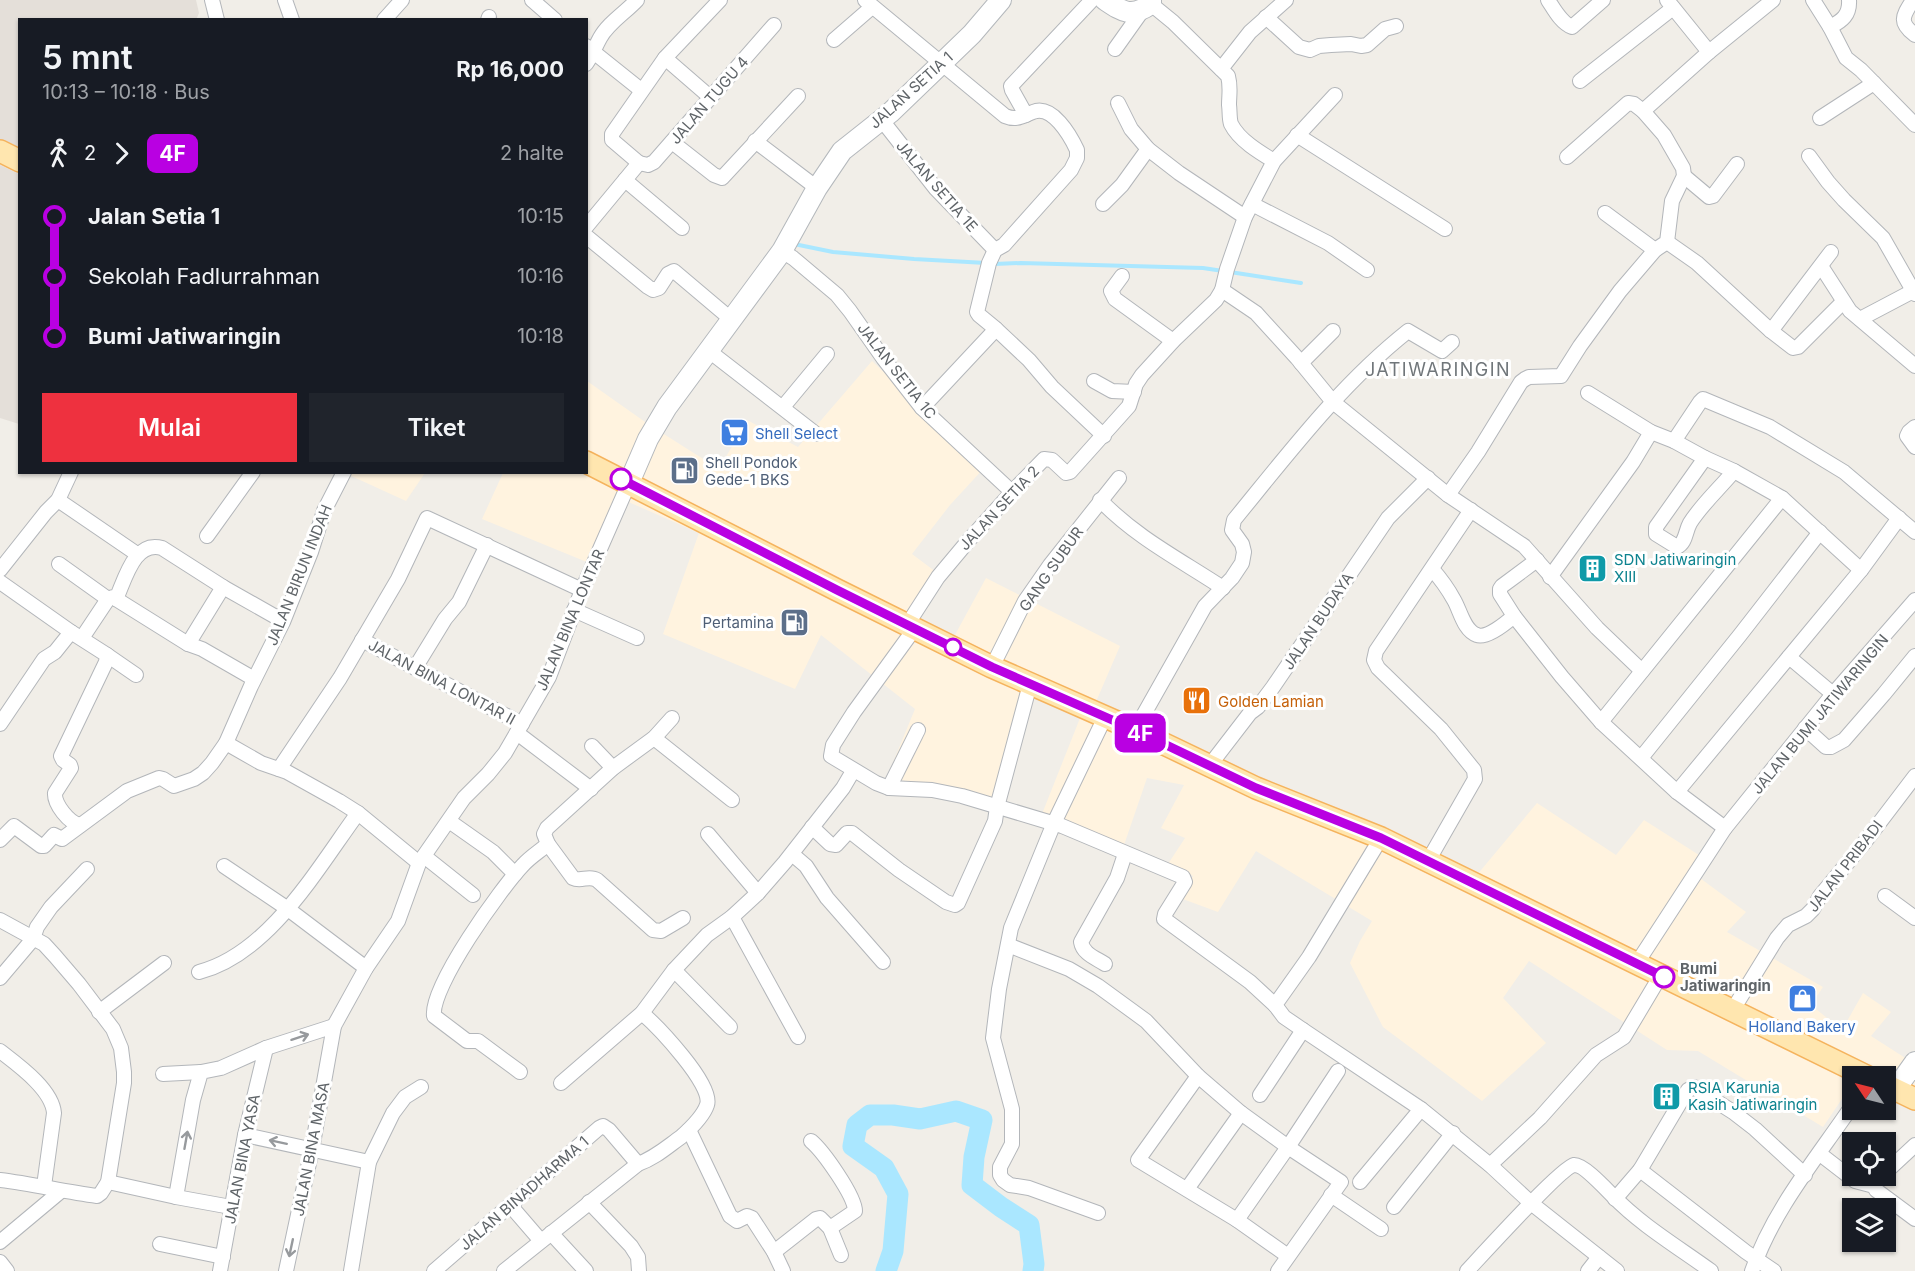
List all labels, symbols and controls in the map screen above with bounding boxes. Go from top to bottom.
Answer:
text: 5 mnt [42,37,133,77]
street label: JALAN SETIA 1 [865,47,957,133]
street label: JALAN TUGU 4 [666,52,752,148]
text: Rp 16,000 [456,56,564,82]
text: 10:13 – 10:18 · Bus [42,80,210,104]
street label: JALAN SETIA 1E [892,136,982,236]
icon: walk [42,137,75,170]
icon: forward [105,137,138,170]
text: 2 [84,141,96,165]
text: 4F [159,141,186,166]
text: 2 halte [500,141,564,165]
text: Jalan Setia 1 [88,203,220,229]
text: 10:15 [517,204,564,228]
text: Sekolah Fadlurrahman [88,263,320,289]
text: 10:16 [517,264,564,288]
street label: JALAN SETIA 1C [854,319,941,423]
text: Bumi Jatiwaringin [88,323,281,349]
text: 10:18 [517,324,564,348]
district label: JATIWARINGIN [1365,359,1511,380]
button: Mulai [42,393,297,462]
button: Tiket [309,393,564,462]
supermarket icon: Shell Select [718,417,750,449]
place label: Shell Select [755,424,838,443]
place label: Shell Pondok Gede-1 BKS [705,453,798,489]
fuel station icon: Shell Pondok Gede-1 BKS [668,455,700,487]
street label: JALAN SETIA 2 [955,462,1043,554]
unlabelled marker [610,468,632,490]
street label: JALAN BIRUN INDAH [262,502,336,648]
street label: GANG SUBUR [1015,523,1087,615]
street label: JALAN BINA LONTAR [532,546,609,694]
place label: SDN Jatiwaringin XIII [1614,550,1736,586]
building icon: SDN Jatiwaringin XIII [1577,552,1609,584]
street label: JALAN BUDAYA [1279,569,1357,673]
fuel station icon: Pertamina [779,606,811,638]
place label: Pertamina [702,613,774,632]
street label: JALAN BUMI JATIWARINGIN [1748,630,1892,798]
street label: JALAN BINA LONTAR II [365,635,519,729]
unlabelled marker [944,638,962,656]
restaurant icon: Golden Lamian [1181,685,1213,717]
place label: Golden Lamian [1218,692,1324,711]
line badge: 4F [1113,714,1167,752]
text: 4F [1127,721,1153,746]
street label: JALAN PRIBADI [1803,816,1887,916]
place label: Bumi Jatiwaringin [1680,959,1771,995]
marker: Bumi Jatiwaringin [1653,966,1675,988]
shop icon: Holland Bakery [1786,983,1818,1015]
place label: Holland Bakery [1748,1017,1856,1036]
one-way arrow [290,1031,309,1042]
north arrow [1842,1066,1896,1120]
map controls [1842,1066,1896,1252]
place label: RSIA Karunia Kasih Jatiwaringin [1688,1078,1817,1114]
street label: JALAN BINA MASA [289,1080,333,1218]
building icon: RSIA Karunia Kasih Jatiwaringin [1651,1080,1683,1112]
street label: JALAN BINA YASA [220,1092,264,1226]
one-way arrow [181,1130,192,1150]
street label: JALAN BINADHARMA 1 [456,1132,592,1254]
button: locate [1842,1132,1896,1186]
one-way arrow [269,1136,288,1148]
button: layers [1842,1198,1896,1252]
one-way arrow [285,1238,296,1258]

